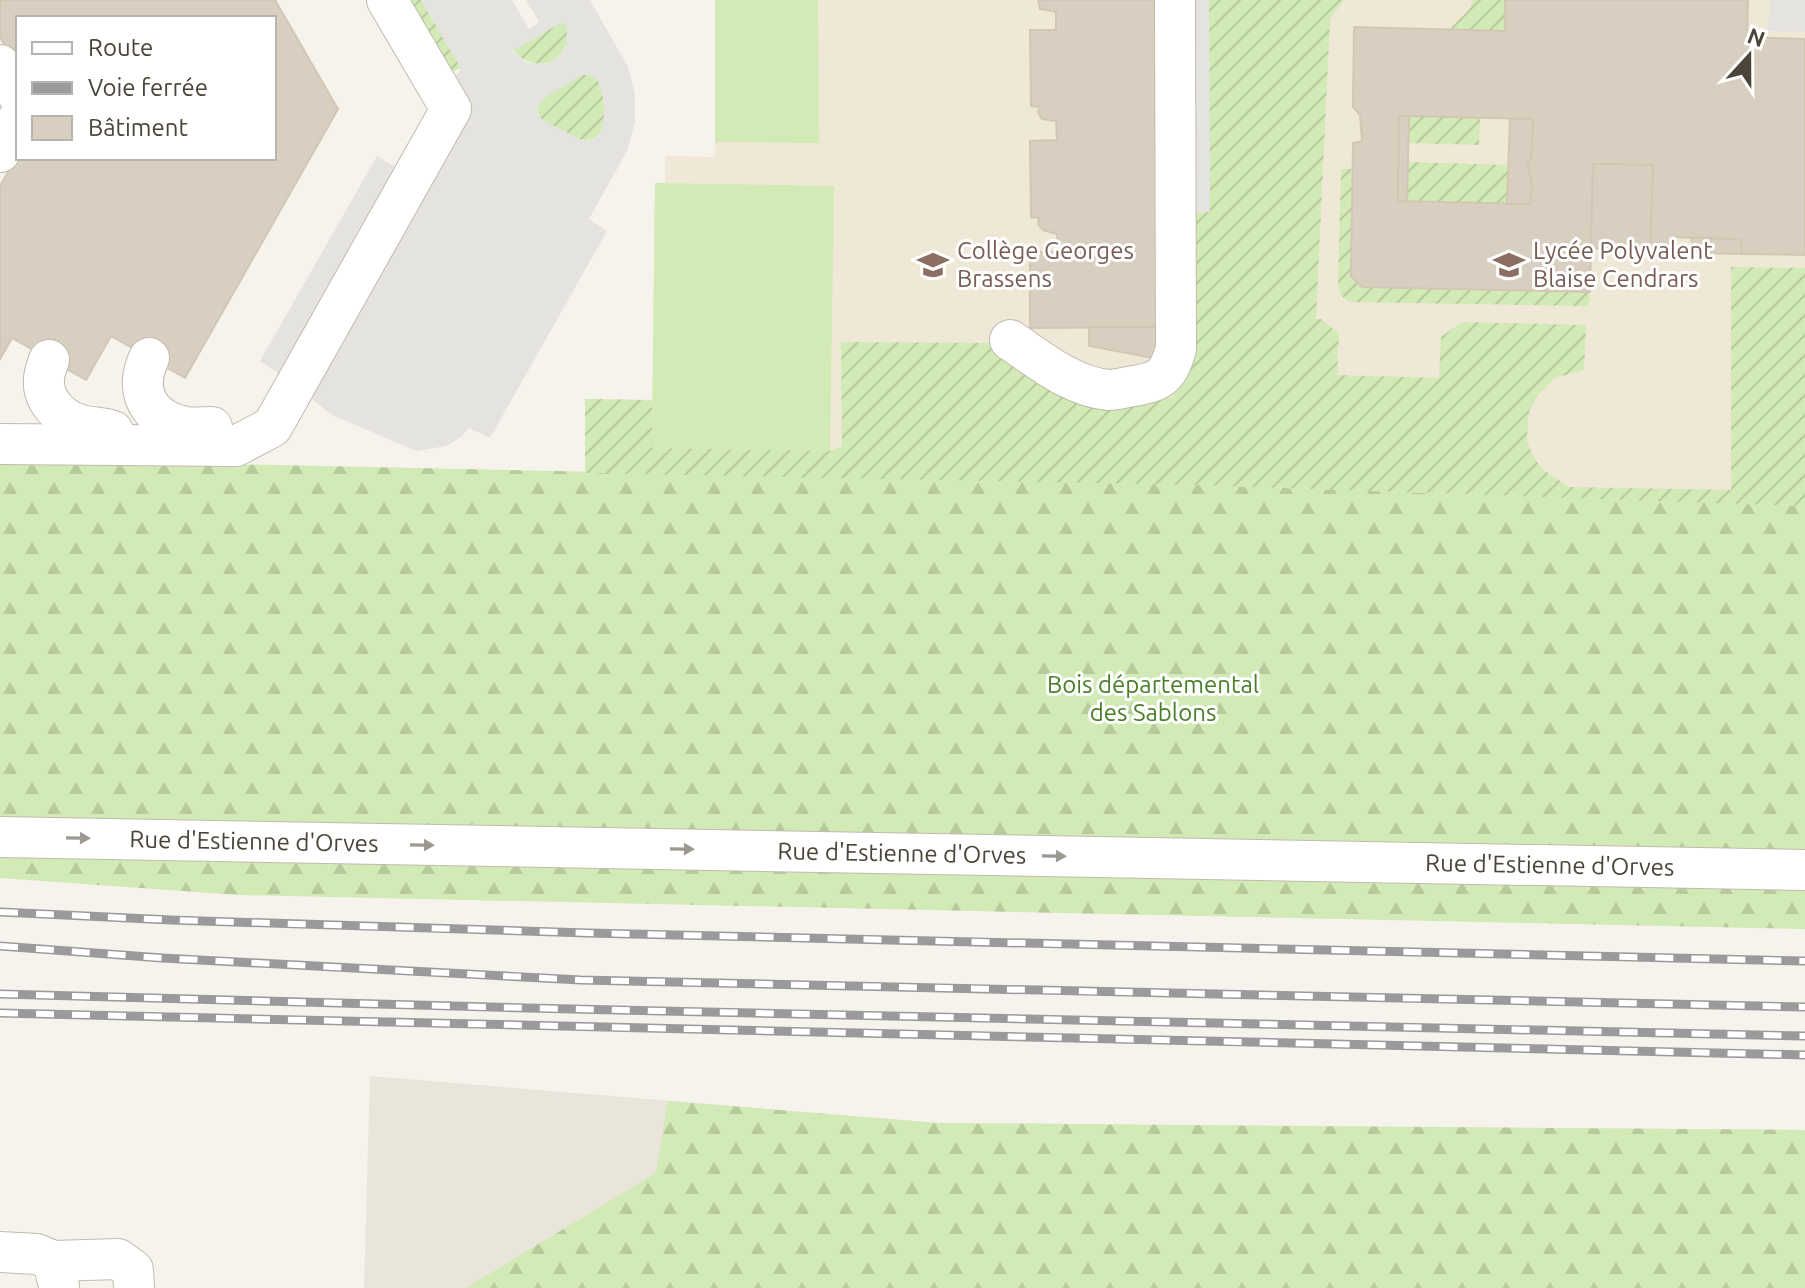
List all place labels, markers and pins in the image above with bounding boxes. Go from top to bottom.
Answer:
place label: Collège Georges Brassens [957,237,1134,292]
place label: Lycée Polyvalent Blaise Cendrars [1533,237,1713,292]
school or university icon: Collège Georges Brassens [916,248,950,282]
school or university icon: Lycée Polyvalent Blaise Cendrars [1492,248,1526,282]

